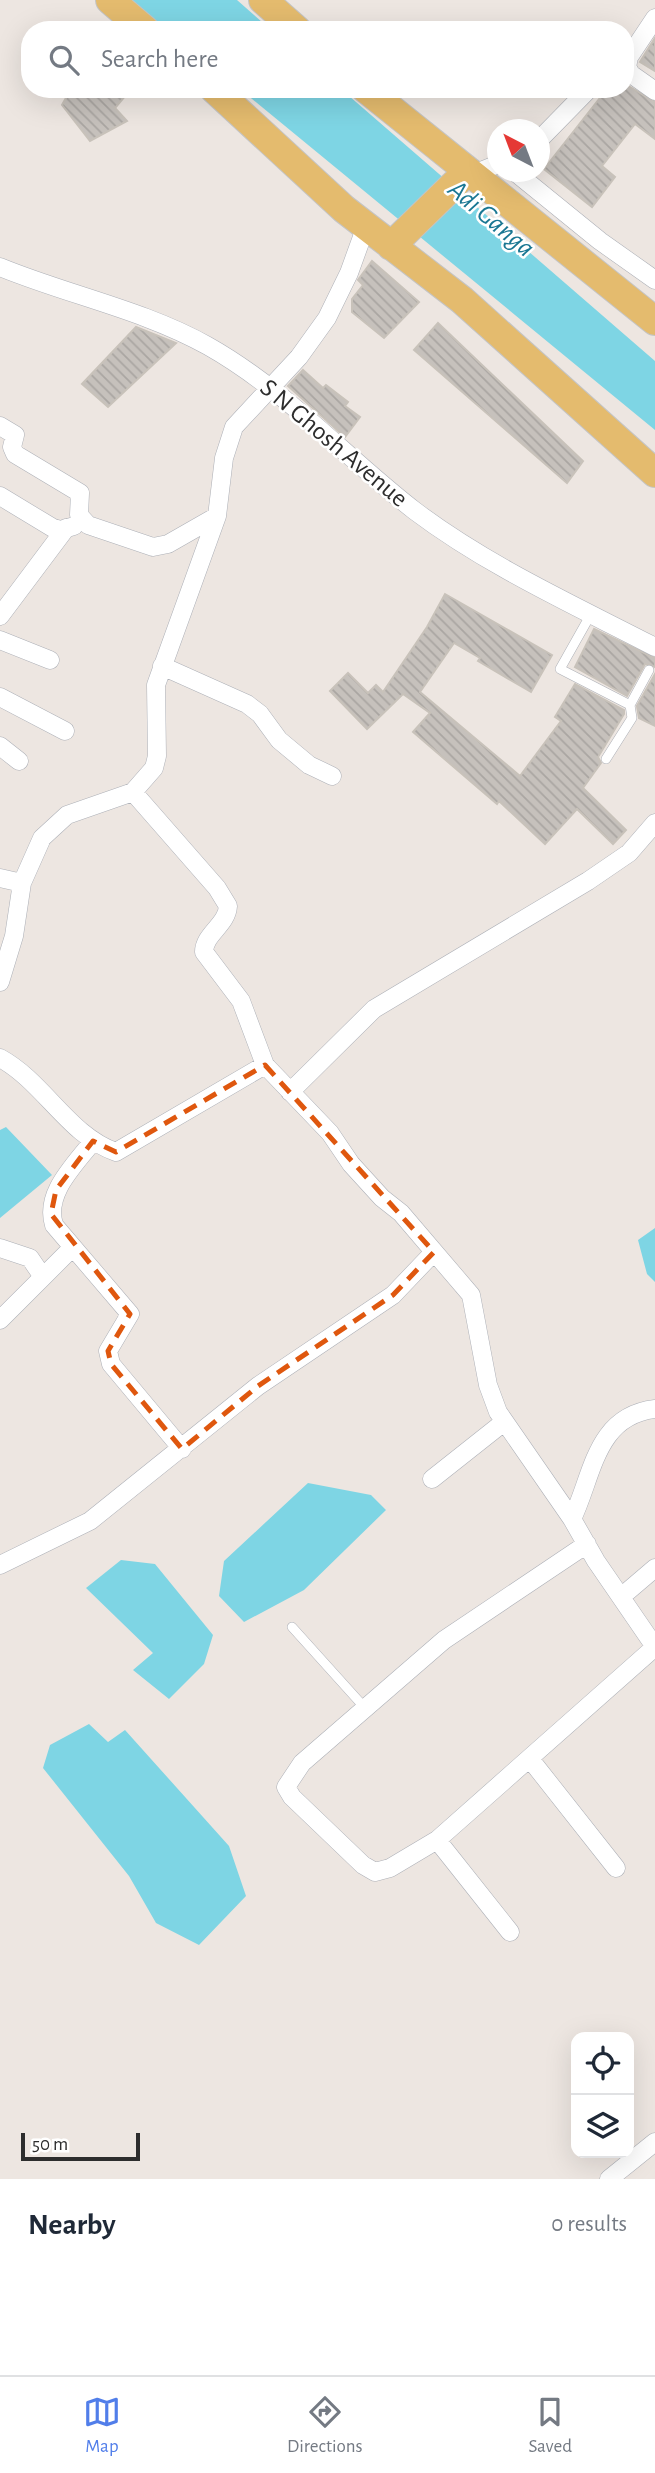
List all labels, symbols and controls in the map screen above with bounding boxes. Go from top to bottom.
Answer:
search box [21,21,634,98]
icon: search [45,41,83,79]
text: Search here [101,46,219,72]
north arrow [487,119,550,182]
water label: Adi Ganga [442,175,539,263]
street label: S N Ghosh Avenue [255,374,413,512]
map controls [571,2032,634,2158]
button: locate [571,2032,634,2095]
button: layers [571,2095,634,2158]
scale bar [21,2130,140,2162]
text: 50 m [32,2135,68,2154]
text: Nearby [28,2210,116,2240]
text: 0 results [551,2213,627,2236]
tab: Map [83,2393,121,2458]
tab: Directions [287,2393,363,2458]
tab: Saved [529,2393,572,2458]

